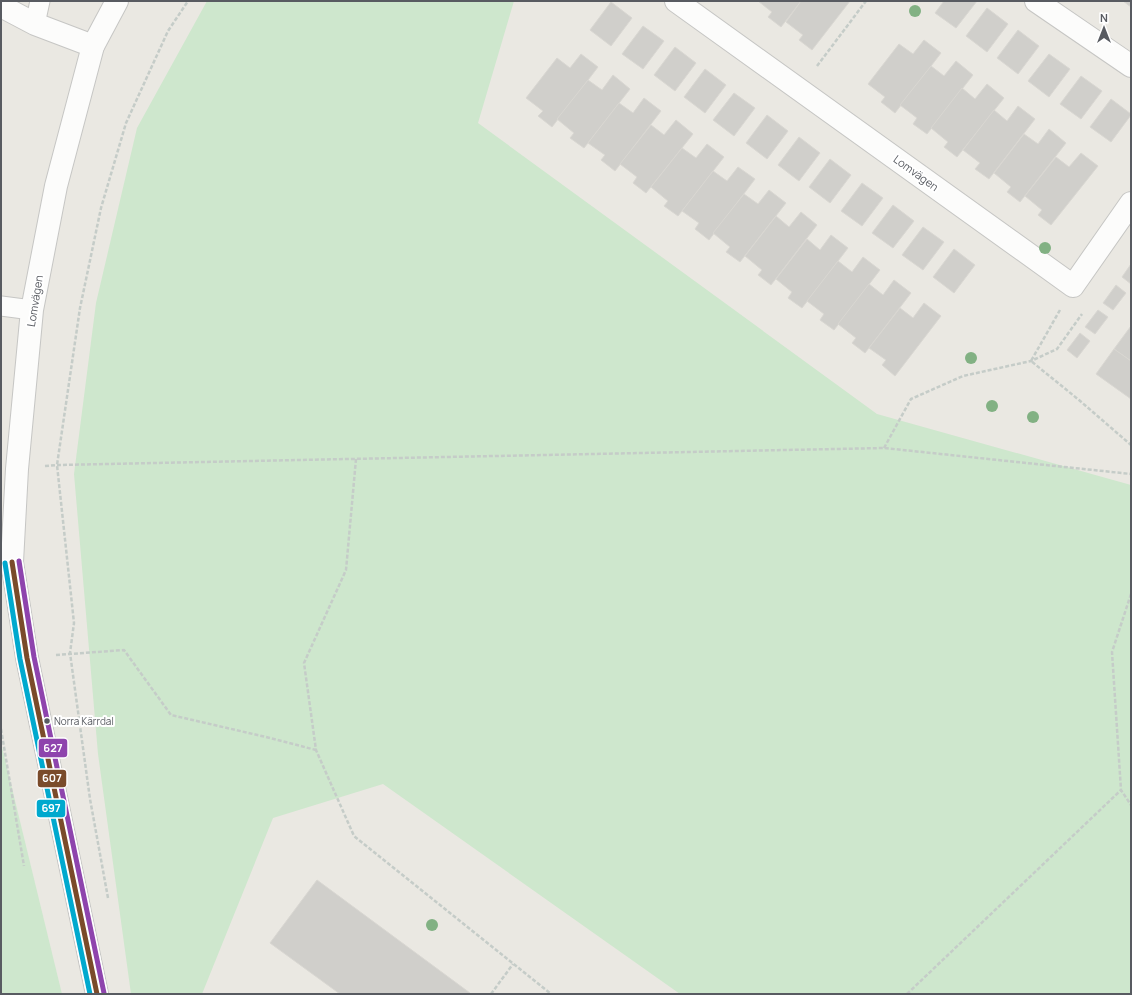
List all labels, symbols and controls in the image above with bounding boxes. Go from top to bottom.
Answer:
north arrow [1084,8,1124,48]
text: N [1100,10,1108,25]
street label: Lomvägen [891,151,942,194]
street label: Lomvägen [23,274,46,328]
place label: Norra Kärrdal [54,714,114,728]
marker: Norra Kärrdal [42,716,52,726]
line badge: 627 [38,738,68,758]
text: 627 [43,740,63,755]
line badge: 607 [37,769,67,788]
text: 607 [42,770,62,785]
line badge: 697 [36,799,66,818]
text: 697 [41,800,61,815]

